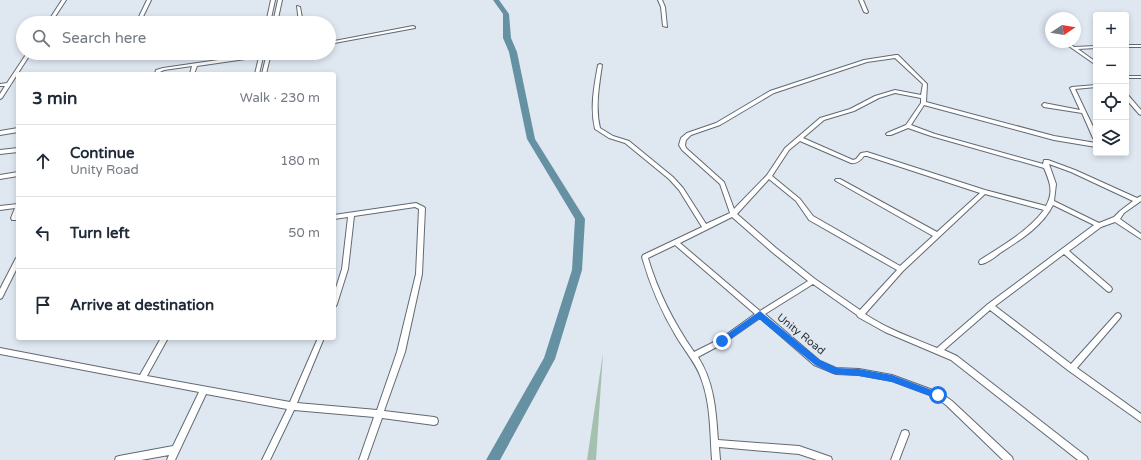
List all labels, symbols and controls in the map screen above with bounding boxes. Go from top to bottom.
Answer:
north arrow [1045,12,1081,48]
map controls [1093,12,1129,156]
button: + [1093,12,1129,48]
search box [16,16,336,60]
icon: search [30,27,52,49]
text: Search here [62,29,146,47]
button: − [1093,48,1129,84]
button: locate [1093,84,1129,120]
text: 3 min [32,88,77,109]
text: Walk · 230 m [240,90,320,106]
button: layers [1093,120,1129,156]
text: Continue [70,144,134,162]
icon: ahead [32,150,54,172]
text: 180 m [280,153,320,169]
text: Unity Road [70,162,139,178]
icon: left [32,222,54,244]
text: Turn left [70,224,130,242]
text: 50 m [288,225,320,241]
icon: arrive [32,294,54,316]
text: Arrive at destination [70,296,214,314]
street label: Unity Road [774,311,828,357]
route end [713,332,731,350]
route start [929,386,947,404]

